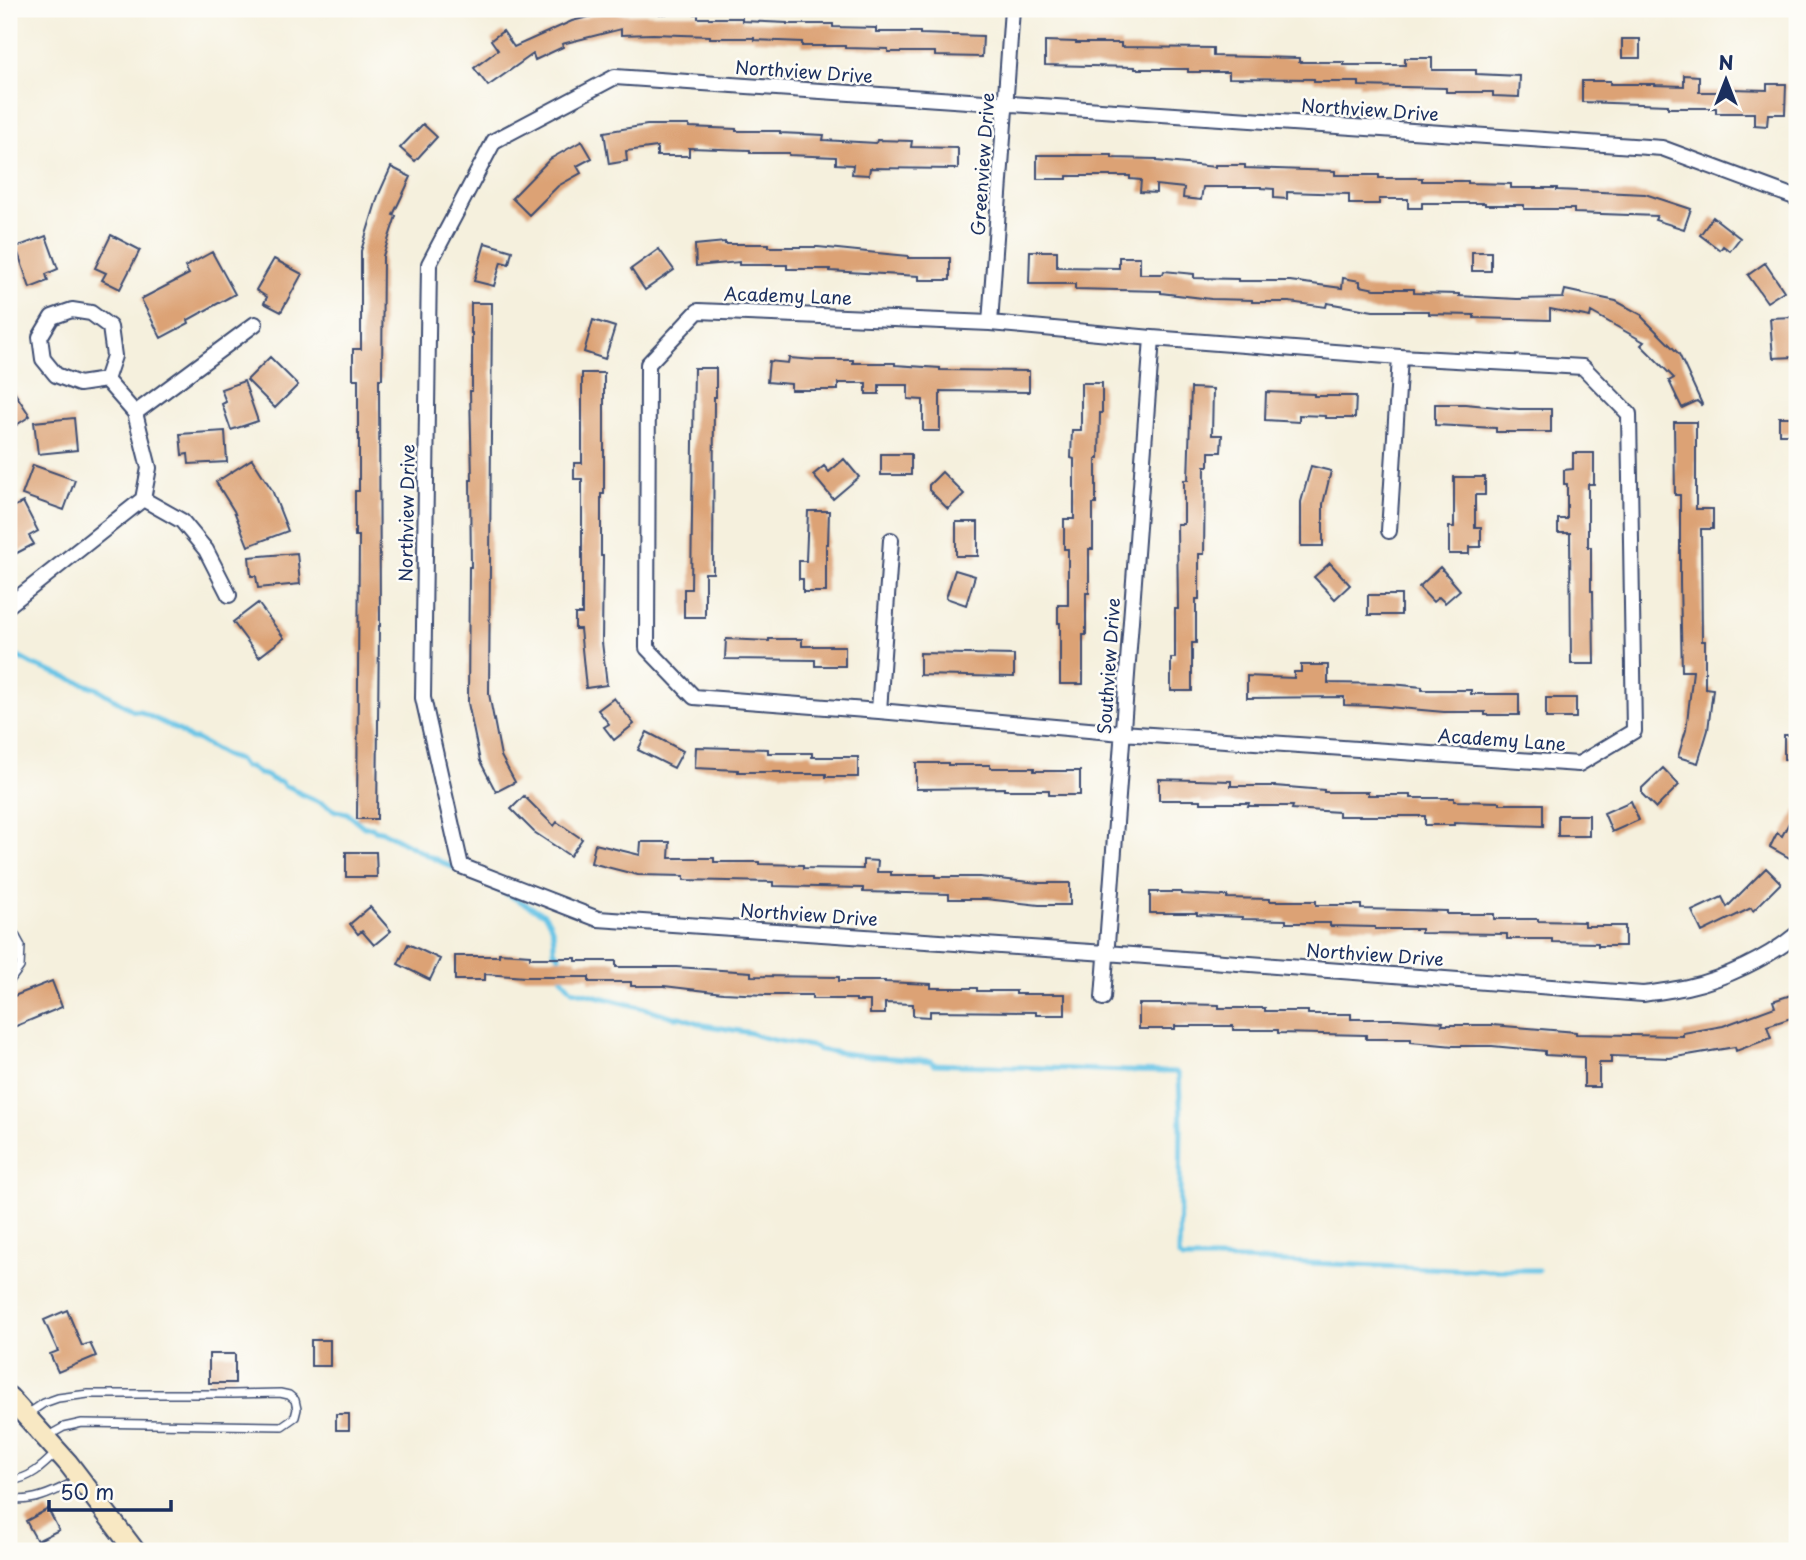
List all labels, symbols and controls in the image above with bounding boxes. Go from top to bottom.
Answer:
north arrow [1690,46,1760,116]
text: N [1718,48,1734,76]
street label: Northview Drive [734,53,874,89]
street label: Northview Drive [1300,91,1440,127]
street label: Greenview Drive [964,92,1000,236]
street label: Academy Lane [723,279,853,311]
street label: Northview Drive [391,444,421,582]
street label: Southview Drive [1090,597,1126,735]
street label: Academy Lane [1437,721,1567,757]
street label: Northview Drive [739,896,879,932]
street label: Northview Drive [1305,936,1445,972]
scale bar [49,1469,172,1513]
text: 50 m [60,1475,114,1507]

